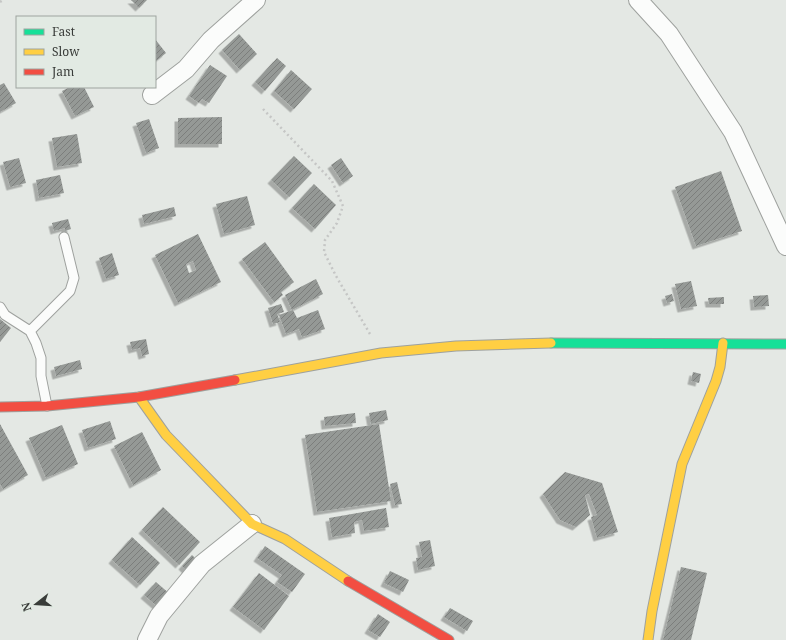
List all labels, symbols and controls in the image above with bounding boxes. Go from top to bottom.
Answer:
legend [16,16,156,88]
text: Fast [52,23,75,40]
text: Slow [52,43,80,60]
text: Jam [51,63,74,80]
north arrow [16,584,56,624]
text: N [17,600,34,613]

